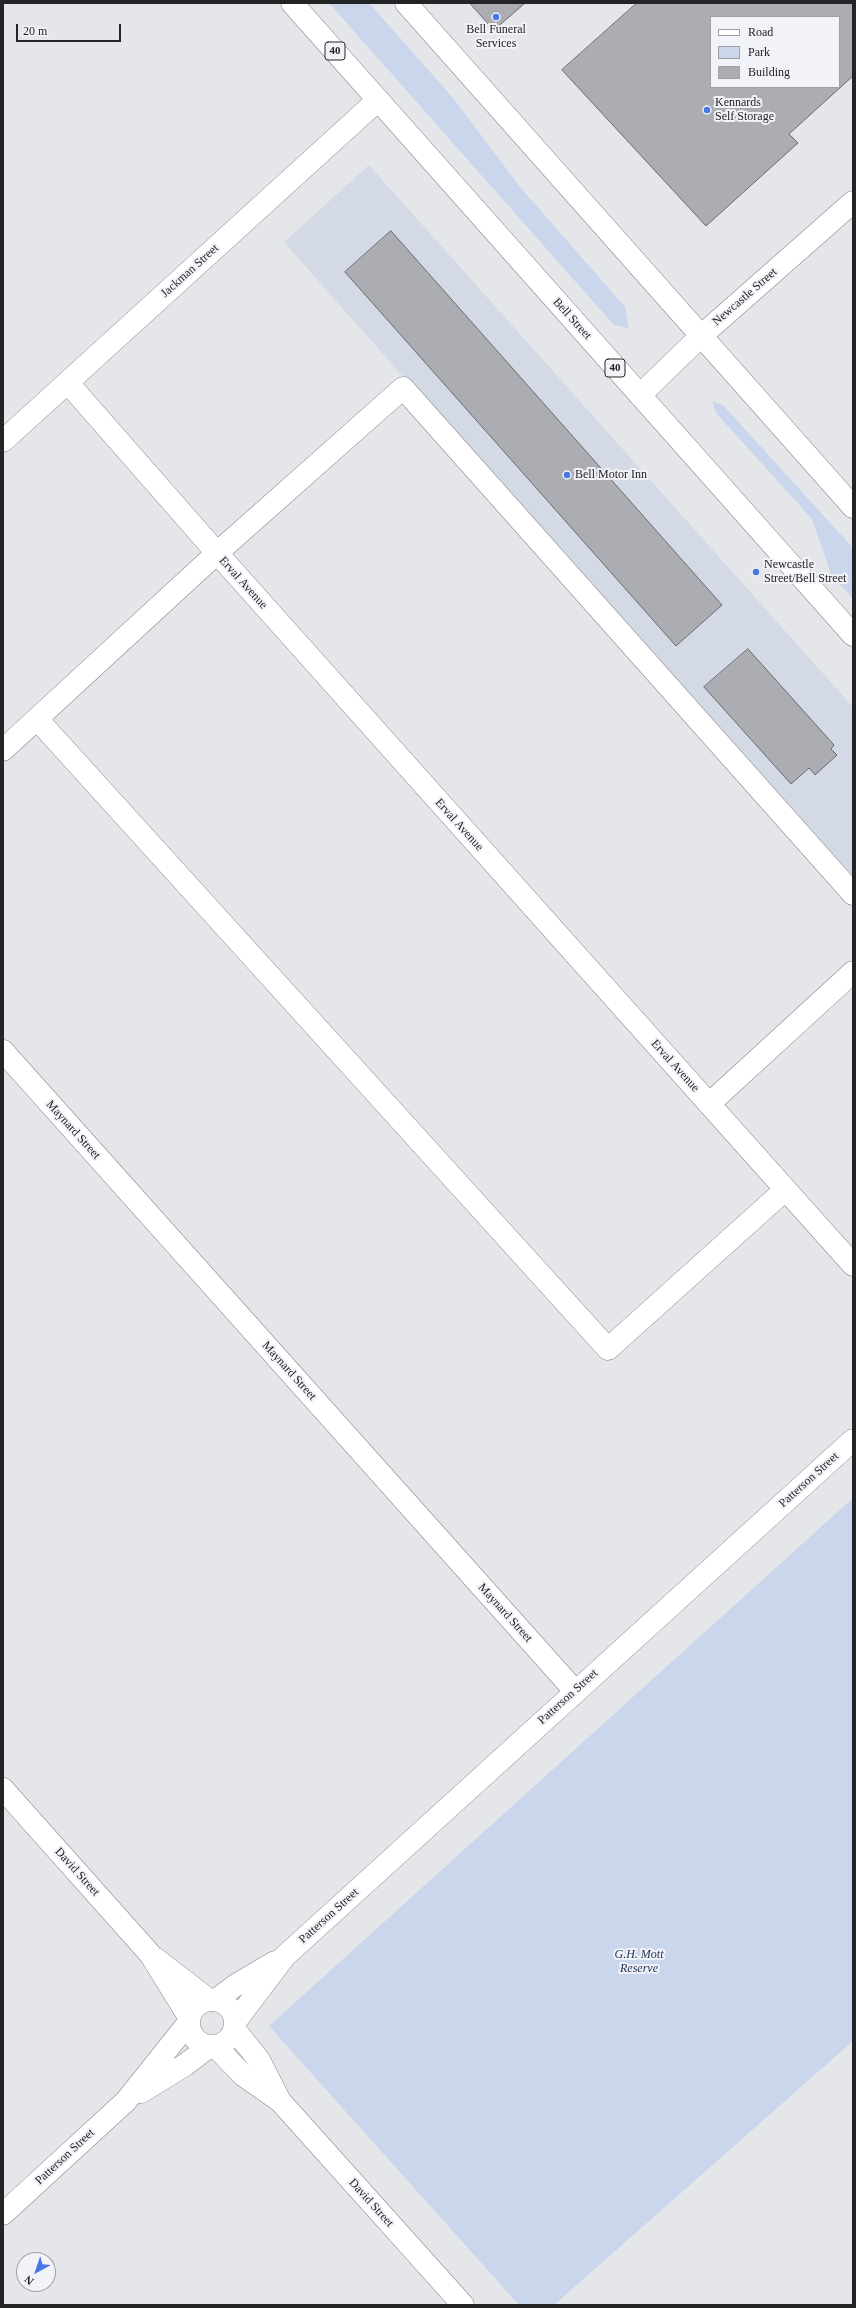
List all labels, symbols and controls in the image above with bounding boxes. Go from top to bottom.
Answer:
marker: Bell Funeral Services [491,12,501,22]
scale bar [18,16,123,42]
legend [710,16,840,88]
place label: Bell Funeral Services [466,23,526,51]
text: 20 m [23,24,47,38]
text: Road [748,25,773,39]
road number: 40 [325,42,345,60]
text: Park [748,45,770,59]
text: Building [748,65,790,79]
place label: Kennards Self Storage [715,96,774,124]
marker: Kennards Self Storage [702,105,712,115]
street label: Jackman Street [158,241,222,301]
street label: Newcastle Street [710,265,780,329]
street label: Bell Street [550,295,594,343]
road number: 40 [605,359,625,377]
place label: Bell Motor Inn [575,468,647,482]
marker: Bell Motor Inn [562,470,572,480]
street label: Erval Avenue [216,554,270,612]
place label: Newcastle Street/Bell Street [764,558,846,586]
marker: Newcastle Street/Bell Street [751,567,761,577]
street label: Erval Avenue [432,796,486,854]
street label: Erval Avenue [648,1037,702,1095]
street label: Maynard Street [43,1098,103,1162]
street label: Maynard Street [259,1339,319,1403]
street label: Patterson Street [776,1449,842,1511]
street label: Maynard Street [475,1581,535,1645]
street label: Patterson Street [535,1666,601,1728]
street label: David Street [51,1845,103,1899]
street label: Patterson Street [296,1885,362,1947]
park label: G.H. Mott Reserve [615,1948,663,1976]
street label: Patterson Street [32,2126,98,2188]
street label: David Street [345,2176,397,2230]
north arrow [16,2252,56,2292]
text: N [22,2273,36,2288]

